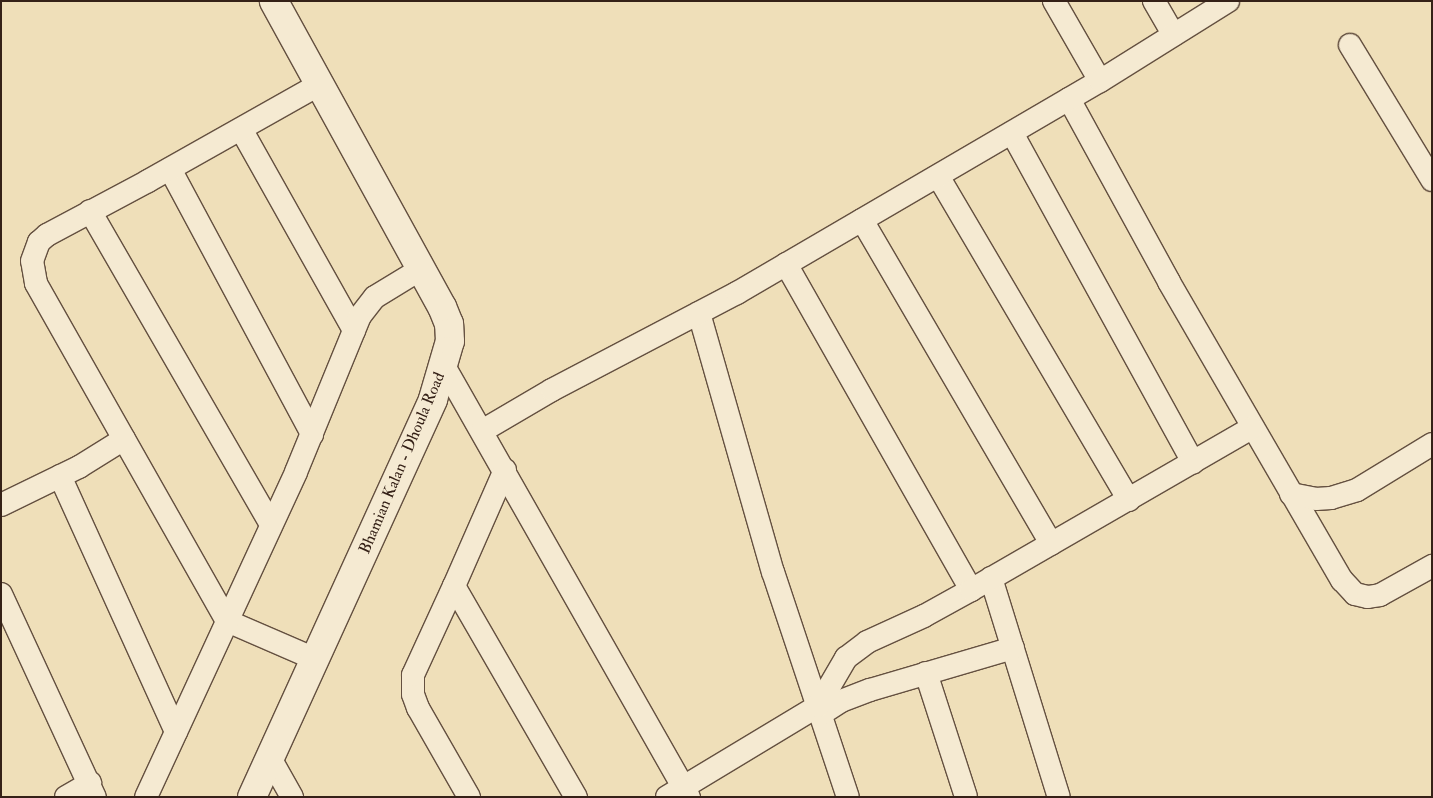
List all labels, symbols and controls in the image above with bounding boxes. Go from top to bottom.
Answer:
street label: Bhamian Kalan - Dhoula Road [355,369,449,557]

